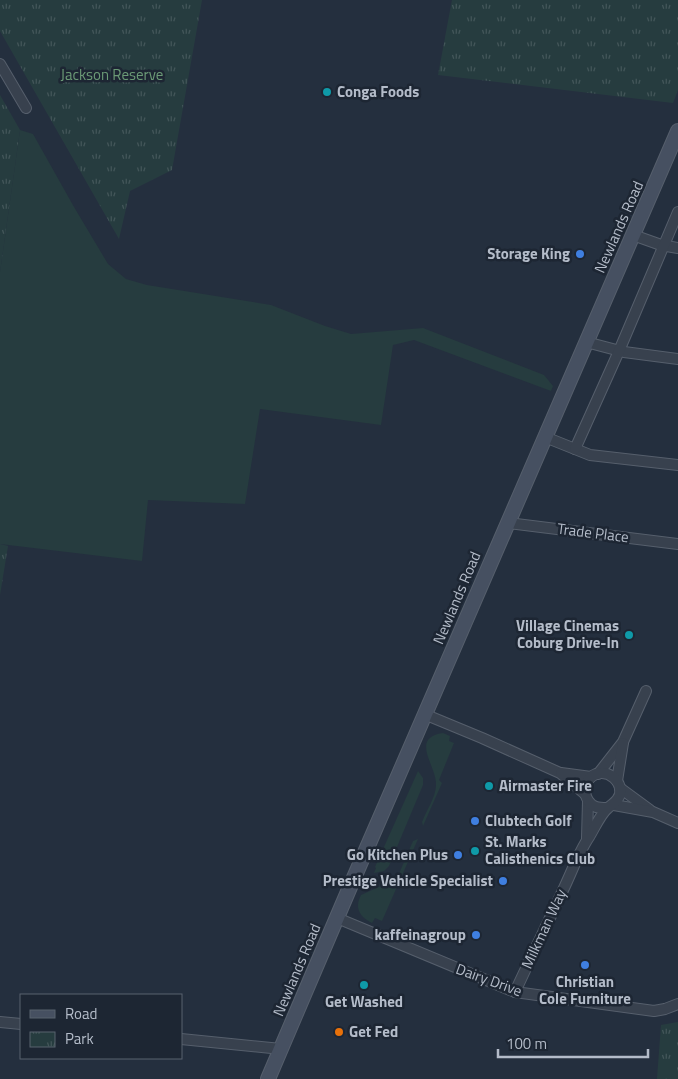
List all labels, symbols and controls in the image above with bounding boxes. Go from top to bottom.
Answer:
park label: Jackson Reserve [61,63,163,86]
place label: Conga Foods [337,80,419,103]
marker: Conga Foods [321,86,333,98]
street label: Newlands Road [588,177,649,277]
place label: Storage King [487,242,570,265]
marker: Storage King [574,248,586,260]
street label: Trade Place [556,517,630,548]
street label: Newlands Road [427,548,486,648]
place label: Village Cinemas Coburg Drive-In [516,614,619,654]
marker: Village Cinemas Coburg Drive-In [623,629,635,641]
place label: Airmaster Fire [499,774,592,797]
marker: Airmaster Fire [483,780,495,792]
place label: Clubtech Golf [485,809,572,832]
marker: Clubtech Golf [469,815,481,827]
place label: St. Marks Calisthenics Club [485,830,595,870]
place label: Go Kitchen Plus [347,843,448,866]
marker: St. Marks Calisthenics Club [469,845,481,857]
marker: Go Kitchen Plus [452,849,464,861]
place label: Prestige Vehicle Specialist [323,869,494,892]
marker: Prestige Vehicle Specialist [497,875,509,887]
street label: Milkman Way [515,885,572,972]
street label: Newlands Road [267,920,326,1020]
place label: kaffeinagroup [374,923,466,946]
marker: kaffeinagroup [470,929,482,941]
street label: Dairy Drive [453,957,526,1002]
marker: Christian Cole Furniture [579,959,591,971]
place label: Christian Cole Furniture [539,970,631,1010]
marker: Get Washed [358,979,370,991]
place label: Get Washed [325,990,403,1013]
legend [20,994,182,1059]
text: Road [65,1002,97,1025]
place label: Get Fed [349,1020,398,1043]
marker: Get Fed [333,1026,345,1038]
scale bar [498,1026,648,1058]
text: Park [65,1027,94,1050]
text: 100 m [506,1032,547,1055]

